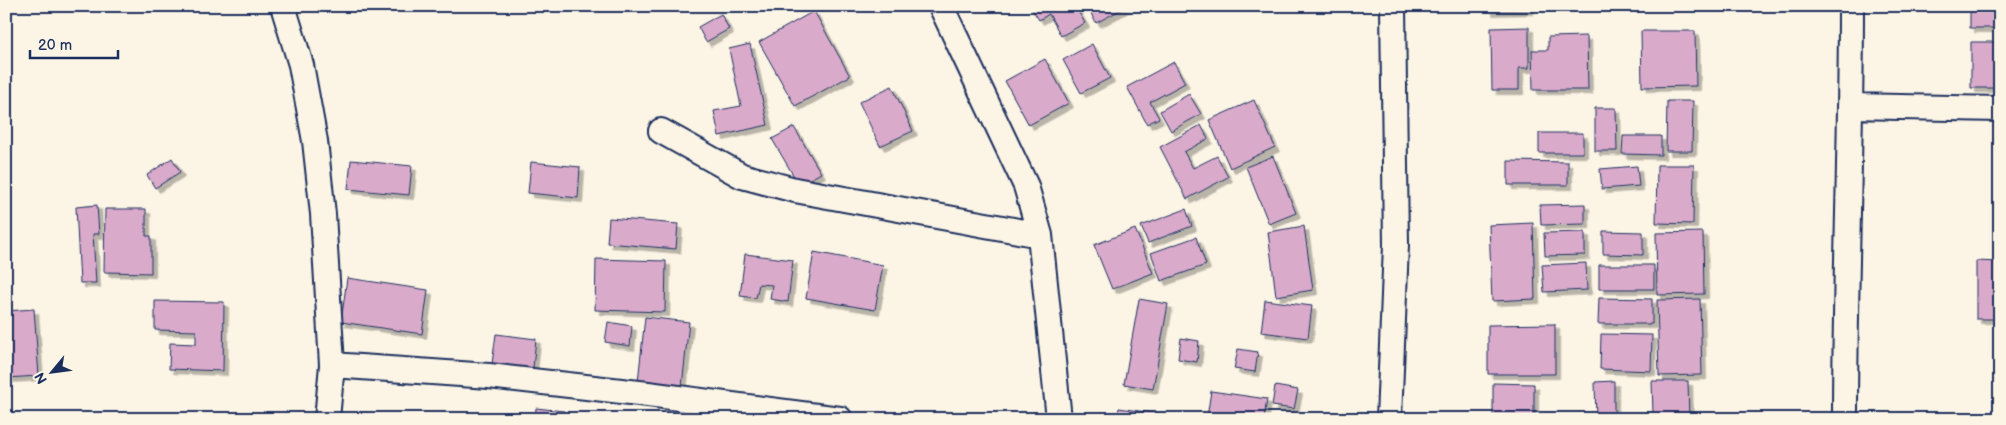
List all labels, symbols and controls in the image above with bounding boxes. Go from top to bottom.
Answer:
scale bar [30,28,118,60]
text: 20 m [38,36,72,55]
north arrow [28,348,78,398]
text: N [31,369,51,387]

